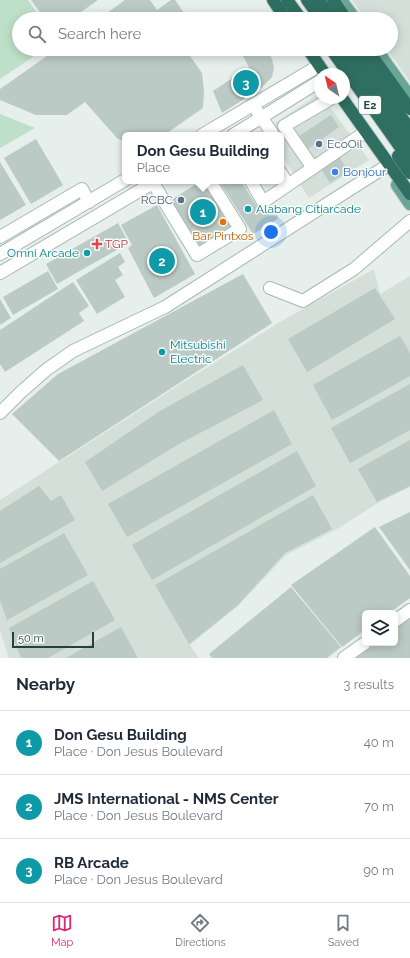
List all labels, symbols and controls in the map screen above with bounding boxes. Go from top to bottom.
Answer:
search box [12,12,398,56]
icon: search [26,23,48,45]
text: Search here [58,25,141,43]
pin: 3 [233,68,259,98]
north arrow [314,68,350,104]
road number: E2 [359,96,381,114]
popup [122,132,284,184]
place label: EcoOil [327,137,363,151]
marker: EcoOil [314,139,324,149]
text: Don Gesu Building [137,142,269,160]
text: Place [137,160,170,175]
place label: Bonjour [343,165,387,179]
marker: Bonjour [330,167,340,177]
place label: RCBC [141,193,173,207]
marker: RCBC [176,195,186,205]
pin: 1 [190,197,216,227]
place label: Alabang Citiarcade [256,202,361,216]
marker: Alabang Citiarcade [243,204,253,214]
marker: Bar Pintxos [218,217,228,227]
your location [261,222,281,242]
place label: Bar Pintxos [192,229,254,243]
place label: TGP [105,237,129,251]
marker: TGP [92,239,102,249]
place label: Omni Arcade [7,246,79,260]
pin: 2 [149,246,175,276]
marker: Omni Arcade [82,248,92,258]
place label: Mitsubishi Electric [170,338,226,366]
marker: Mitsubishi Electric [157,347,167,357]
map controls [362,610,398,646]
button: layers [362,610,398,646]
scale bar [12,630,94,649]
text: 50 m [18,632,44,645]
text: Nearby [16,674,75,694]
text: 3 results [344,677,394,692]
text: Don Gesu Building [54,726,187,744]
text: 1 [26,735,32,750]
text: 40 m [364,735,394,750]
text: Place · Don Jesus Boulevard [54,744,223,759]
text: JMS International - NMS Center [54,790,279,808]
text: 2 [25,799,33,814]
text: 70 m [364,799,394,814]
text: Place · Don Jesus Boulevard [54,808,223,823]
text: RB Arcade [54,854,129,872]
text: 3 [25,863,33,878]
text: 90 m [363,863,394,878]
text: Place · Don Jesus Boulevard [54,872,223,887]
tab: Map [51,912,73,949]
tab: Directions [175,912,226,949]
tab: Saved [328,912,359,949]

